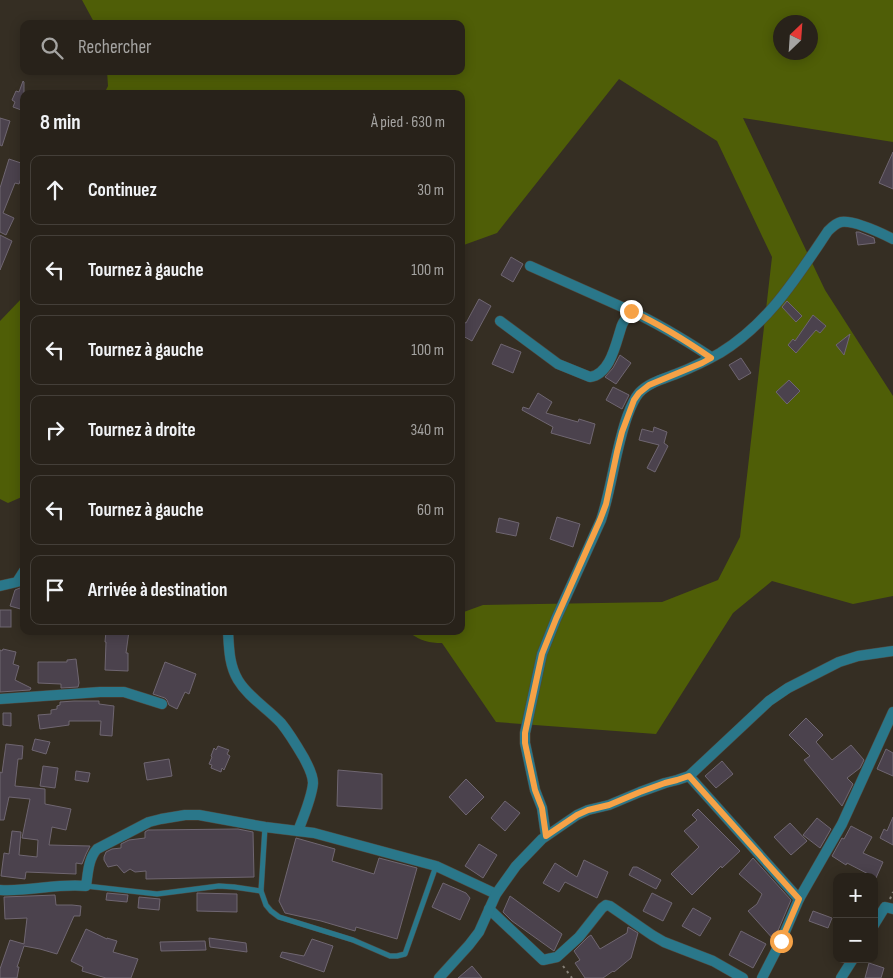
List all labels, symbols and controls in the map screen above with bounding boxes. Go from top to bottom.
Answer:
north arrow [773,15,818,60]
search box [20,20,465,75]
icon: search [38,34,66,62]
text: Rechercher [78,36,152,59]
text: 8 min [40,110,81,135]
text: À pied · 630 m [371,113,445,132]
icon: ahead [41,176,69,204]
text: Continuez [88,179,157,202]
text: 30 m [417,181,444,200]
icon: left [41,256,69,284]
text: Tournez à gauche [88,259,204,282]
text: 100 m [411,261,444,280]
route end [620,300,643,323]
icon: left [41,336,69,364]
text: Tournez à gauche [88,339,204,362]
text: 100 m [411,341,444,360]
icon: right [41,416,69,444]
text: Tournez à droite [88,419,196,442]
text: 340 m [411,421,444,440]
icon: left [41,496,69,524]
text: Tournez à gauche [88,499,204,522]
text: 60 m [417,501,444,520]
icon: arrive [41,576,69,604]
text: Arrivée à destination [88,579,228,602]
map controls [833,873,878,963]
button: + [833,873,878,918]
button: − [833,918,878,963]
route start [770,930,793,953]

